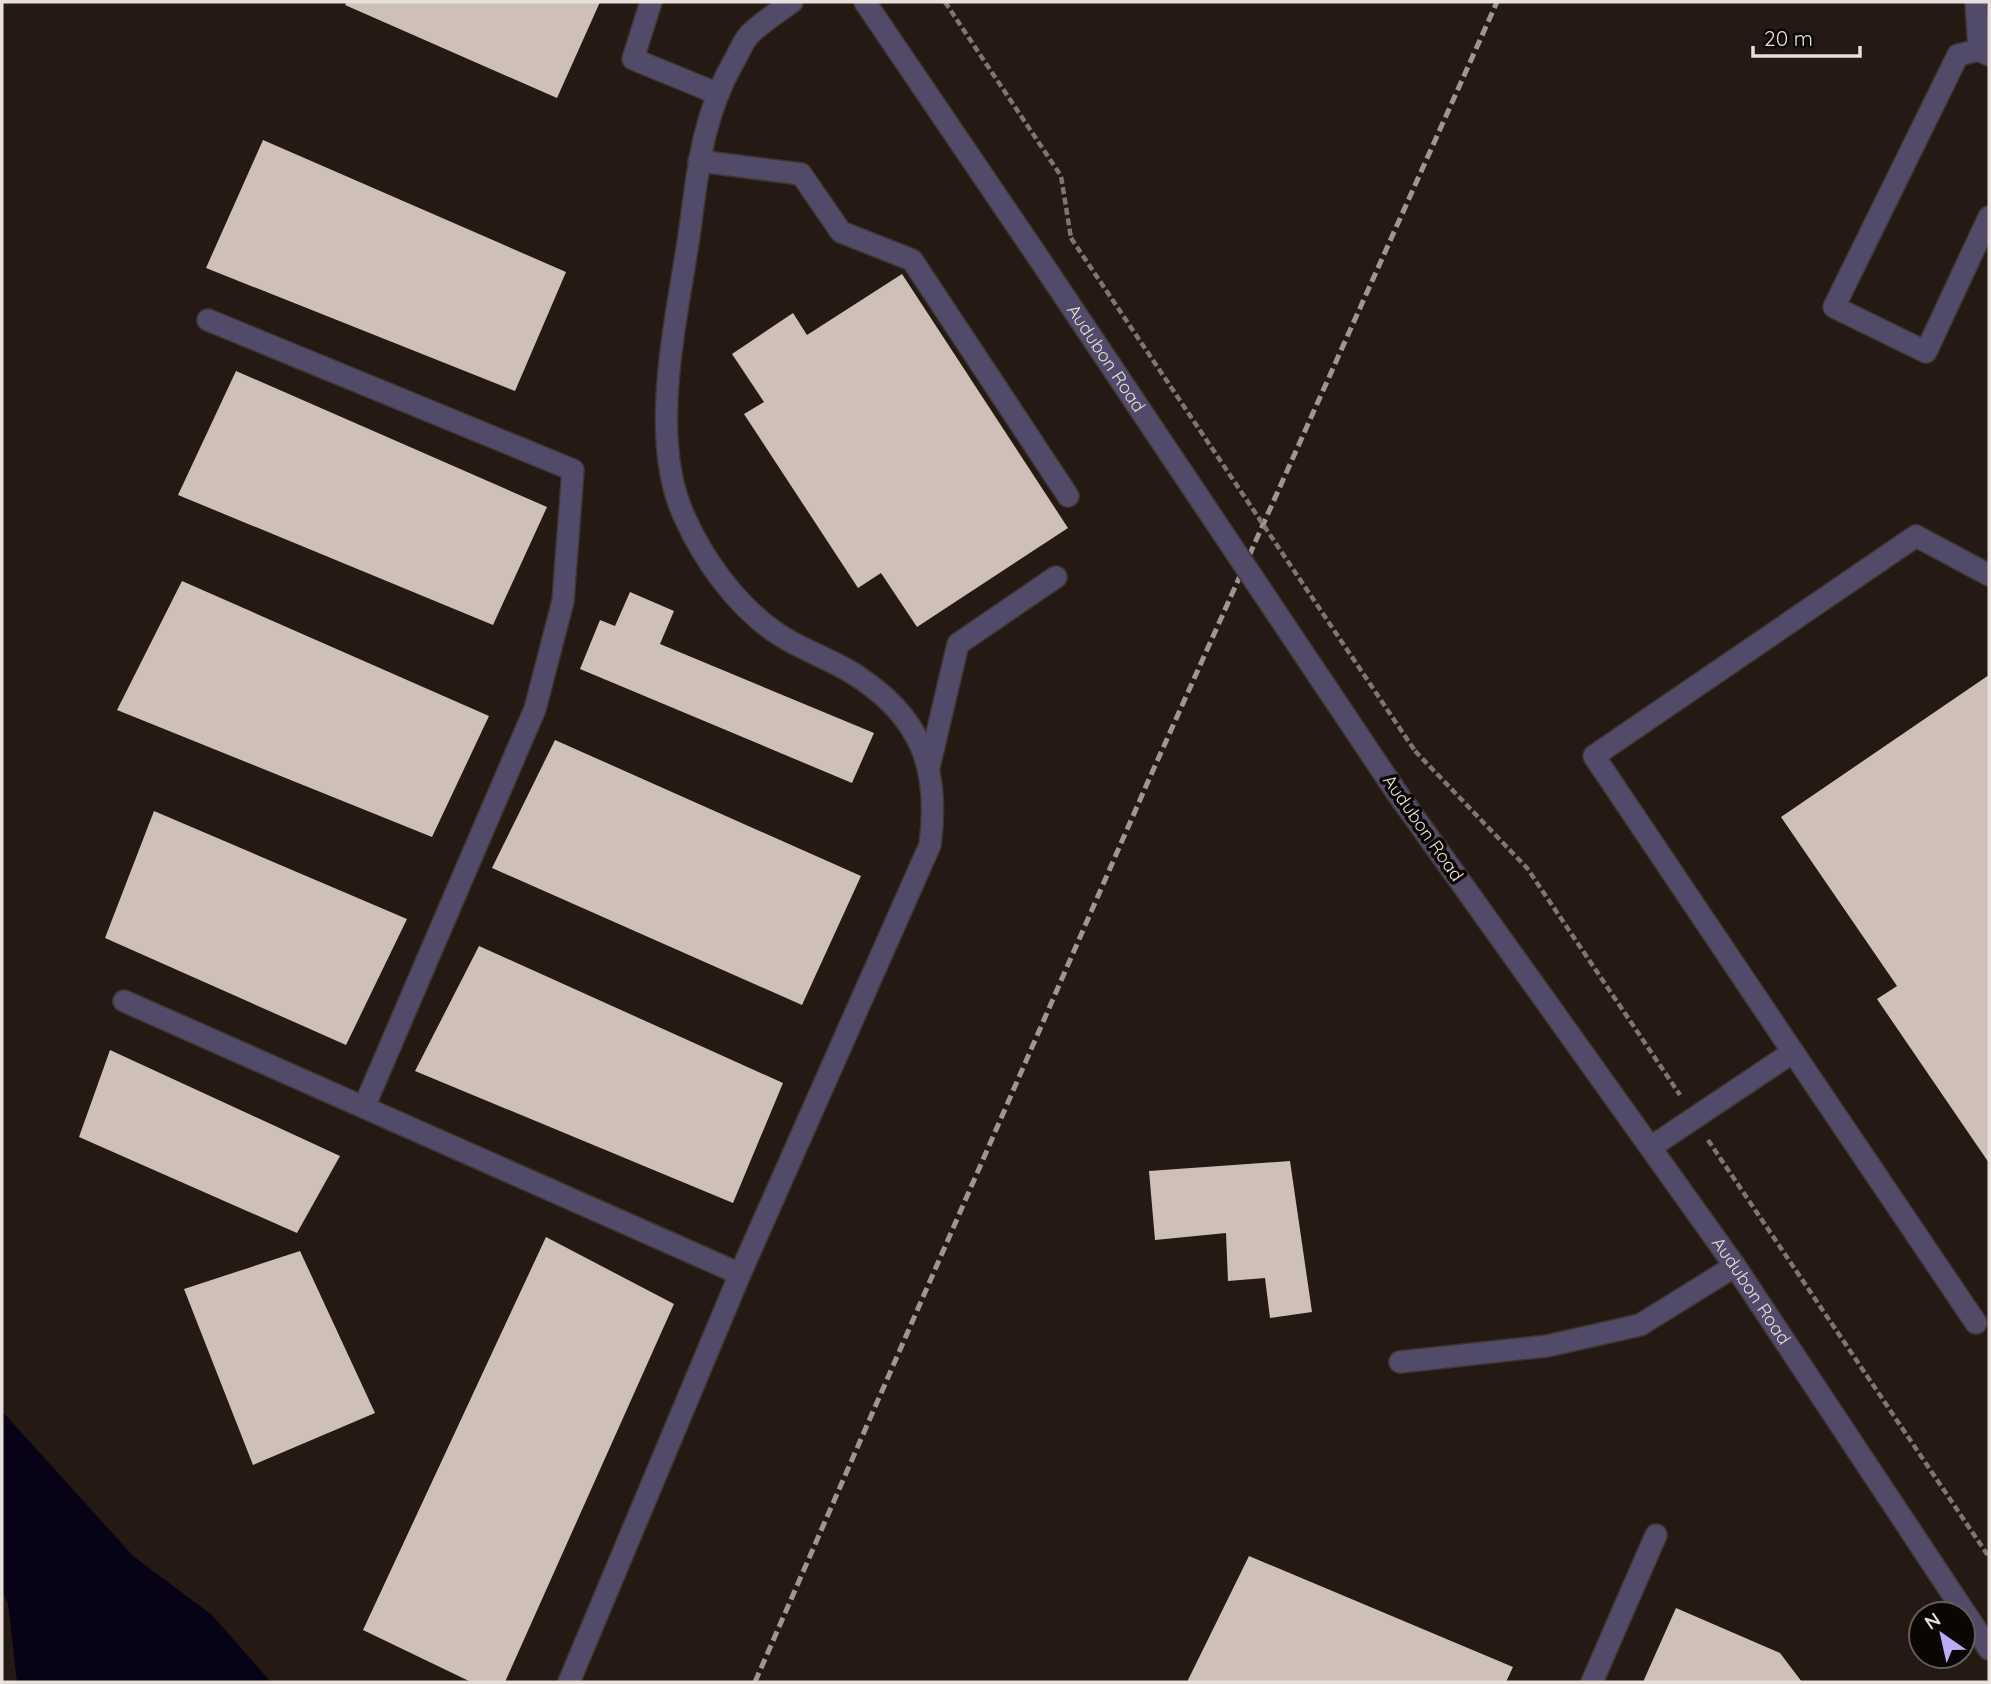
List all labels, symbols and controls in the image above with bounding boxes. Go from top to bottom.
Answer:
scale bar [1753,14,1860,58]
text: 20 m [1764,25,1813,51]
street label: Audubon Road [1062,300,1151,416]
street label: Audubon Road [1378,770,1469,885]
street label: Audubon Road [1707,1232,1796,1349]
north arrow [1907,1600,1977,1670]
text: N [1920,1607,1945,1635]

